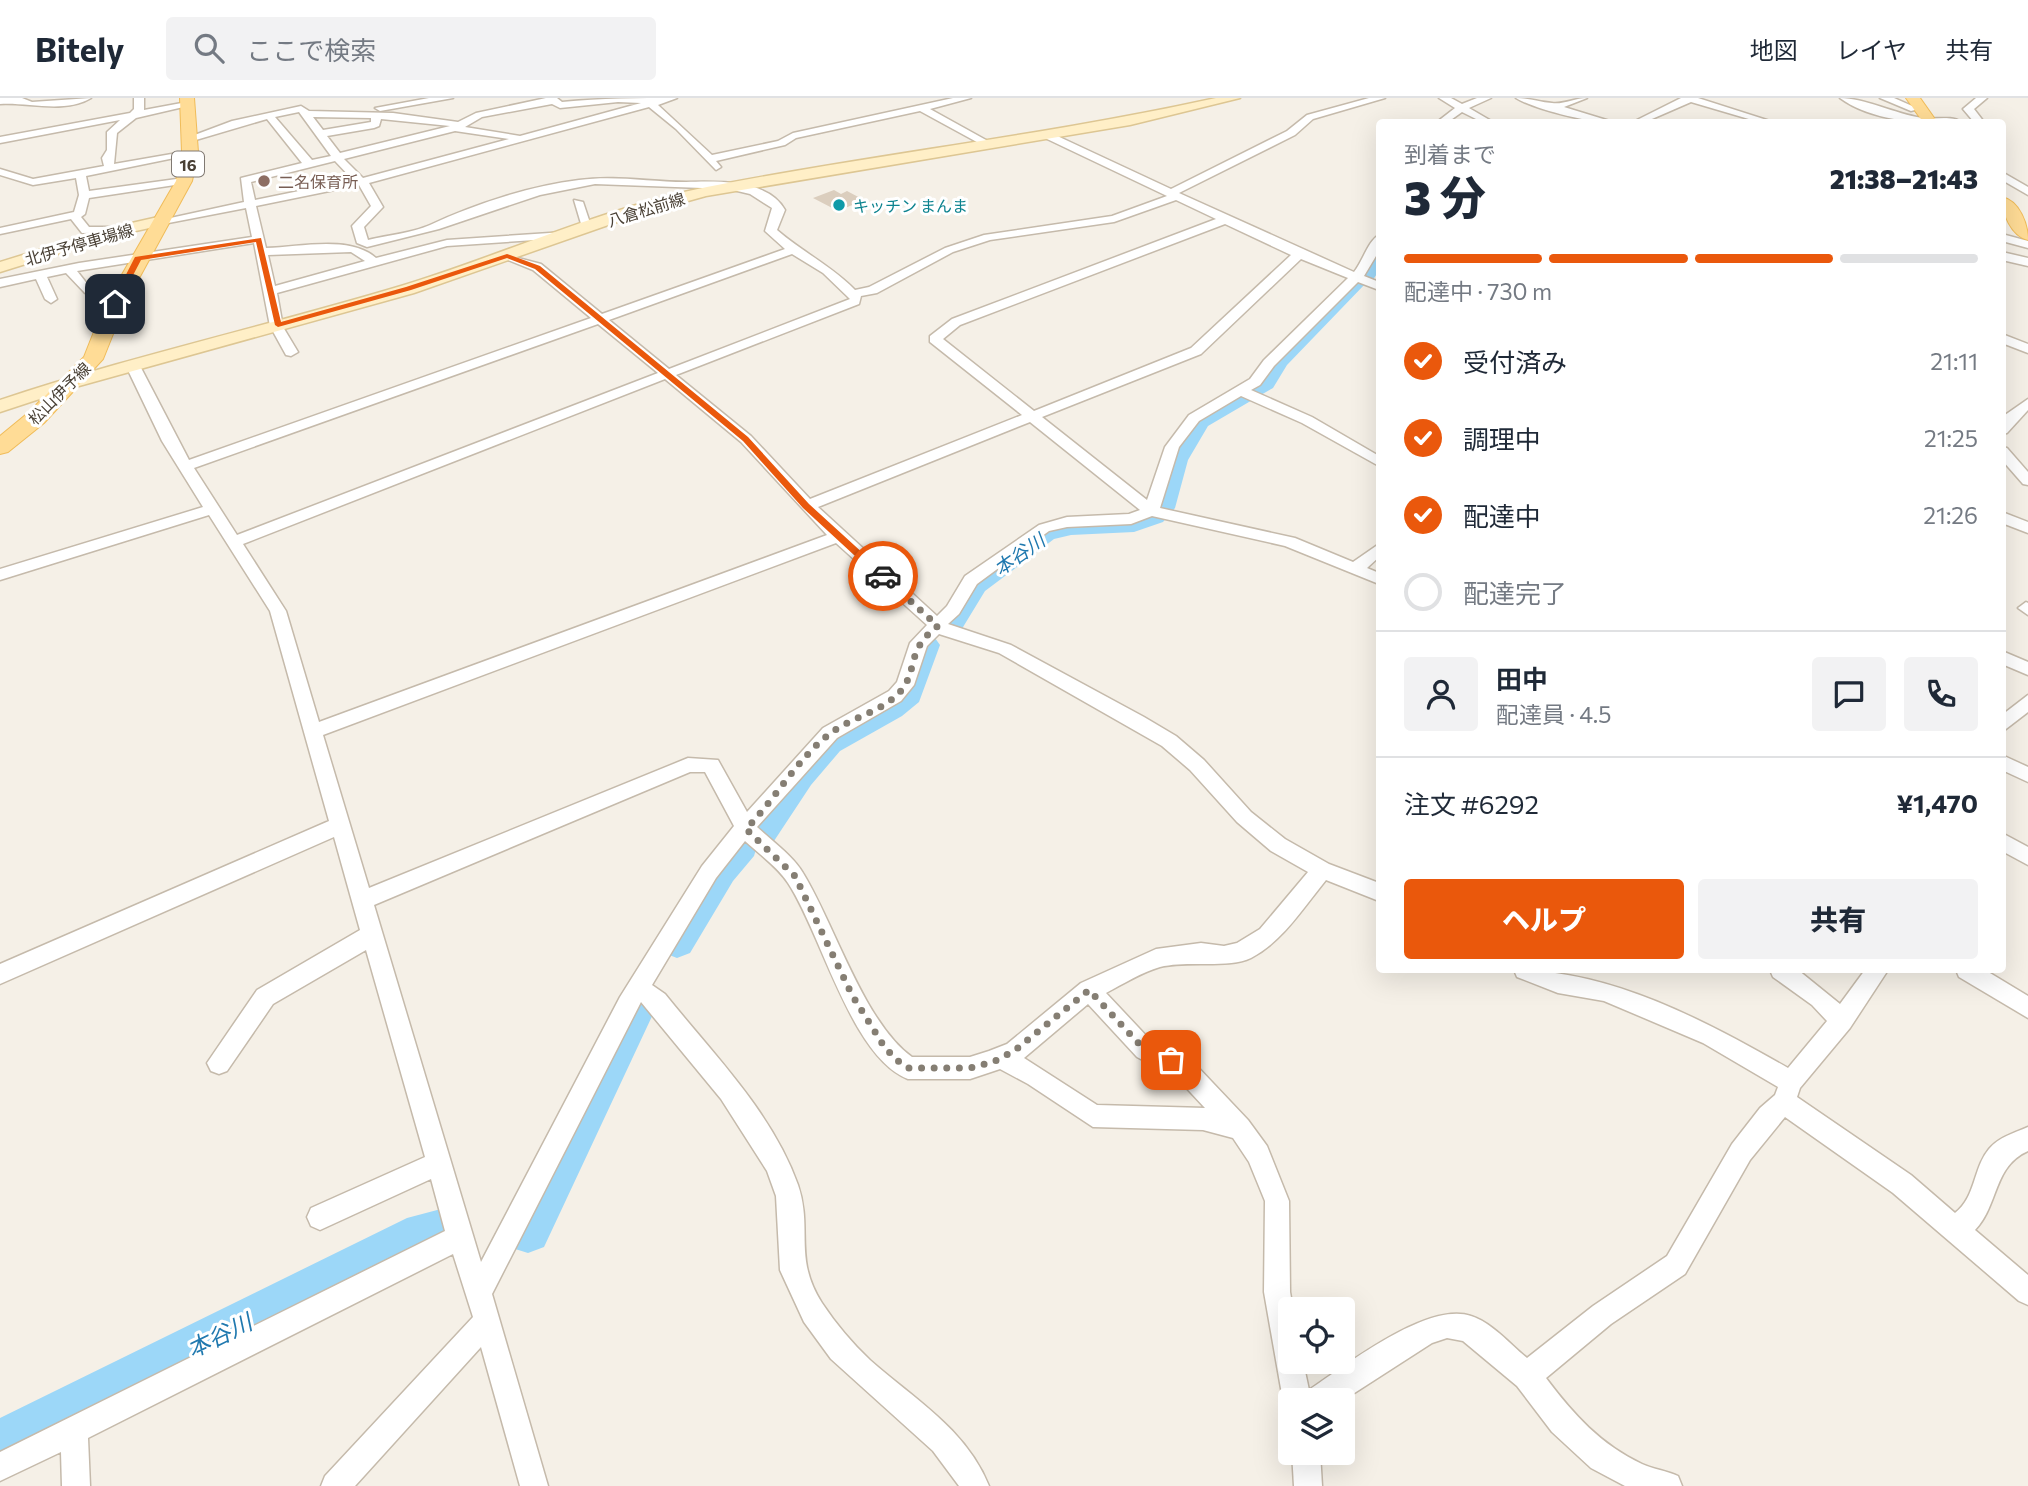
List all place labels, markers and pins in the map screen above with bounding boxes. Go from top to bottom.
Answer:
place label: 二名保育所 [278,172,358,191]
marker: 二名保育所 [256,173,272,189]
place label: キッチン まんま [853,196,968,215]
marker: キッチン まんま [831,197,847,213]
pin [85,274,145,334]
pin [1141,1030,1201,1090]

